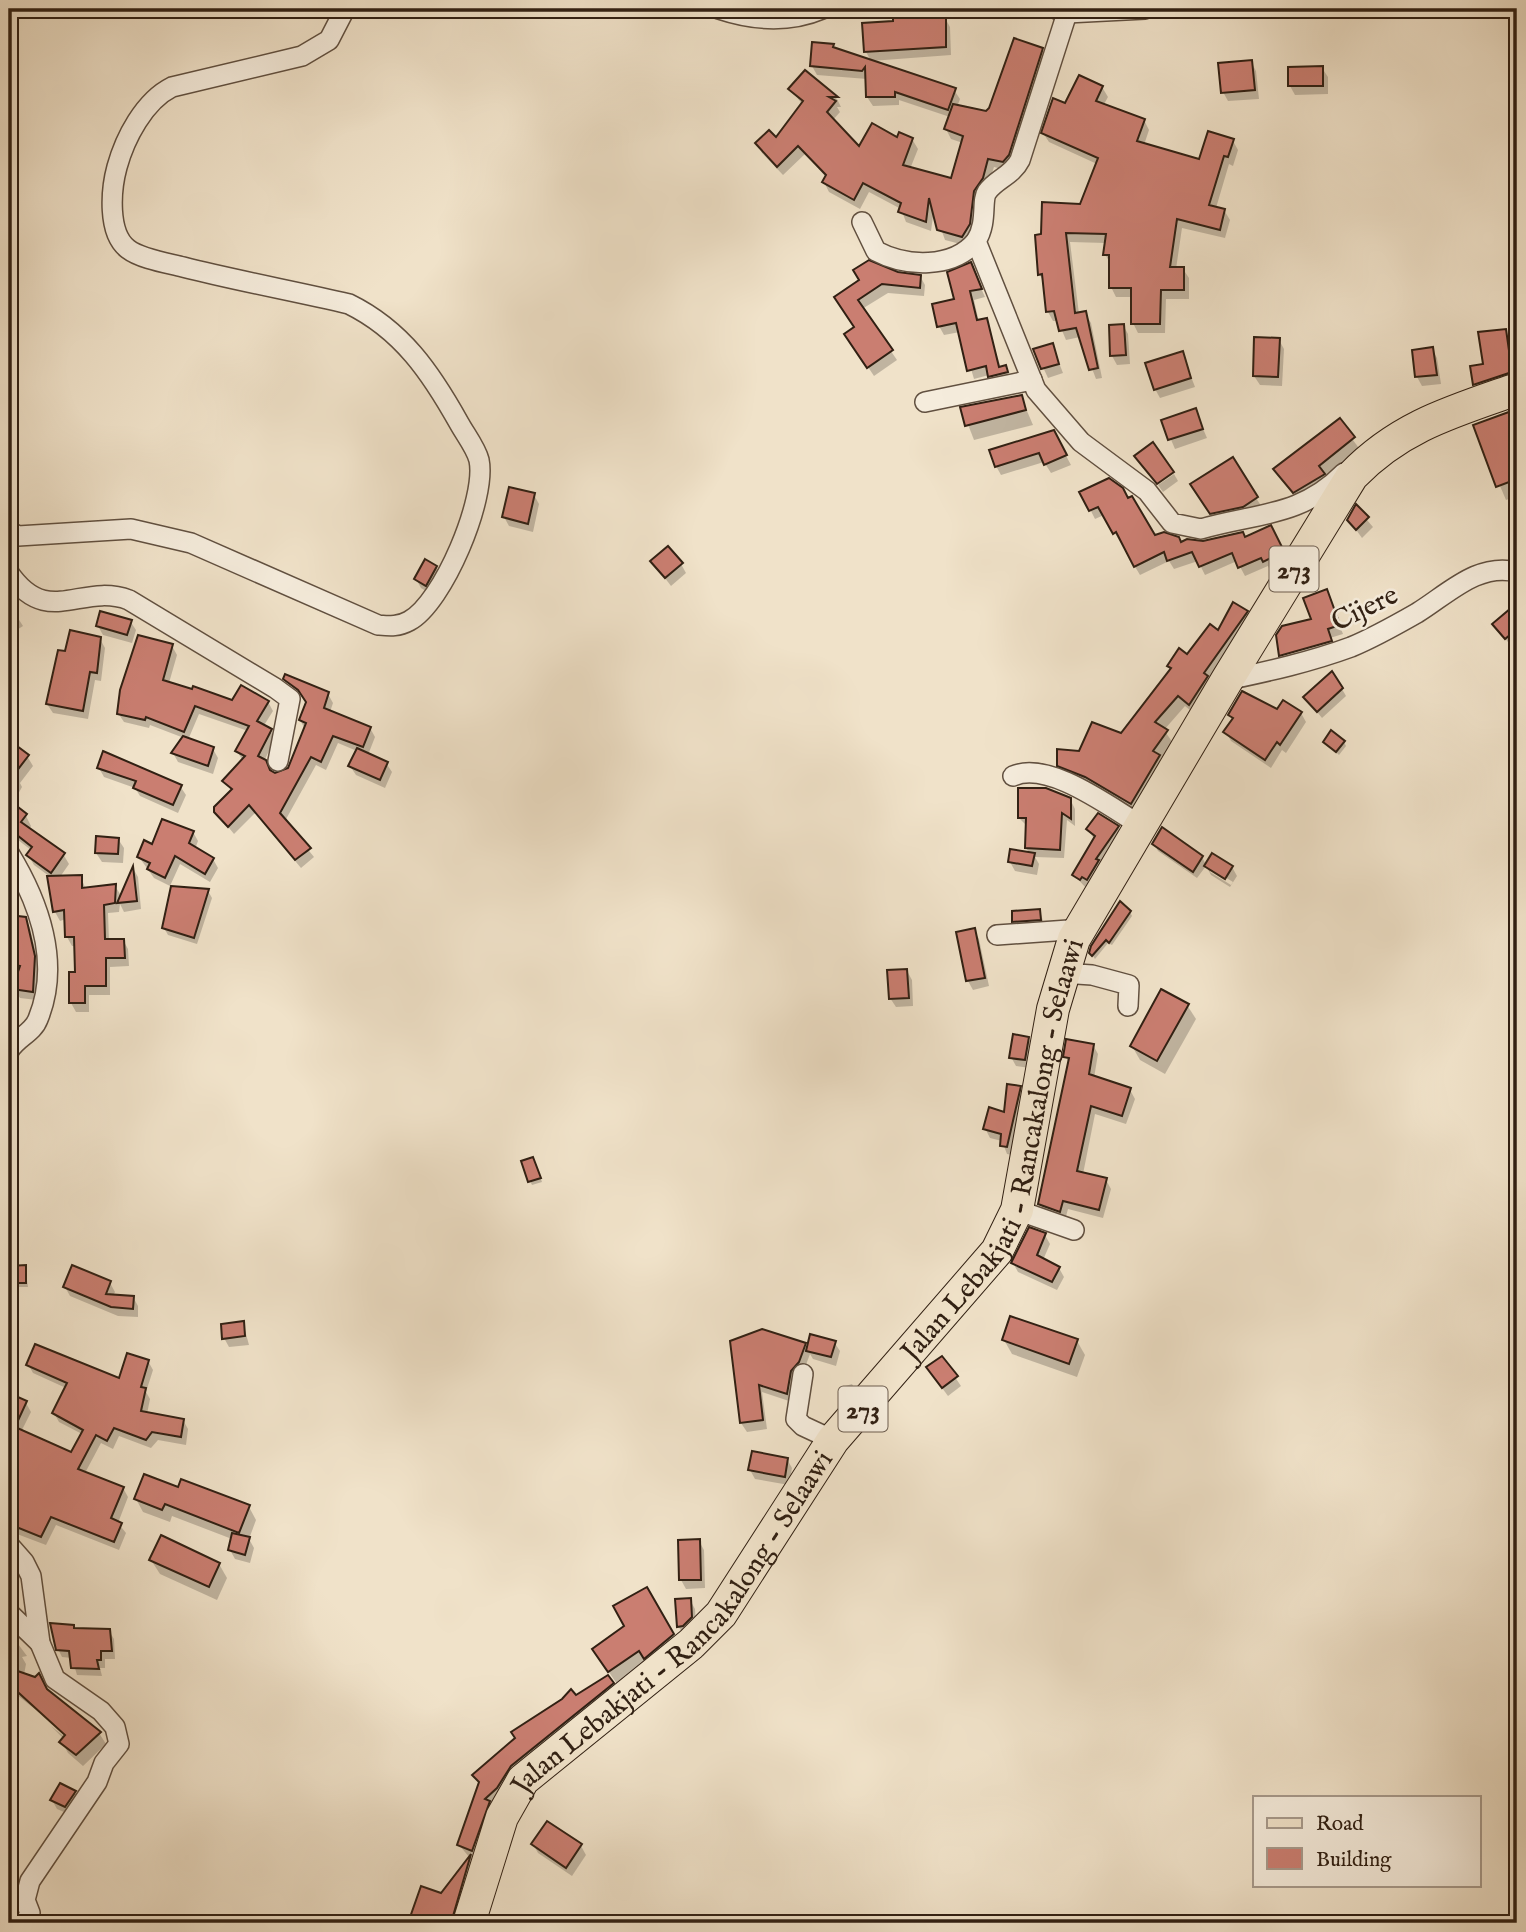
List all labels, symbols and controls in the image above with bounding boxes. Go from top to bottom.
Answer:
road number: 273 [1270,547,1318,592]
street label: Cijere [1326,578,1404,640]
street label: Jalan Lebakjati - Rancakalong - Selaawi [892,935,1093,1372]
road number: 273 [838,1386,888,1432]
street label: Jalan Lebakjati - Rancakalong - Selaawi [503,1445,842,1802]
legend [1253,1796,1480,1886]
text: Road [1316,1811,1364,1838]
text: Building [1316,1847,1392,1874]

